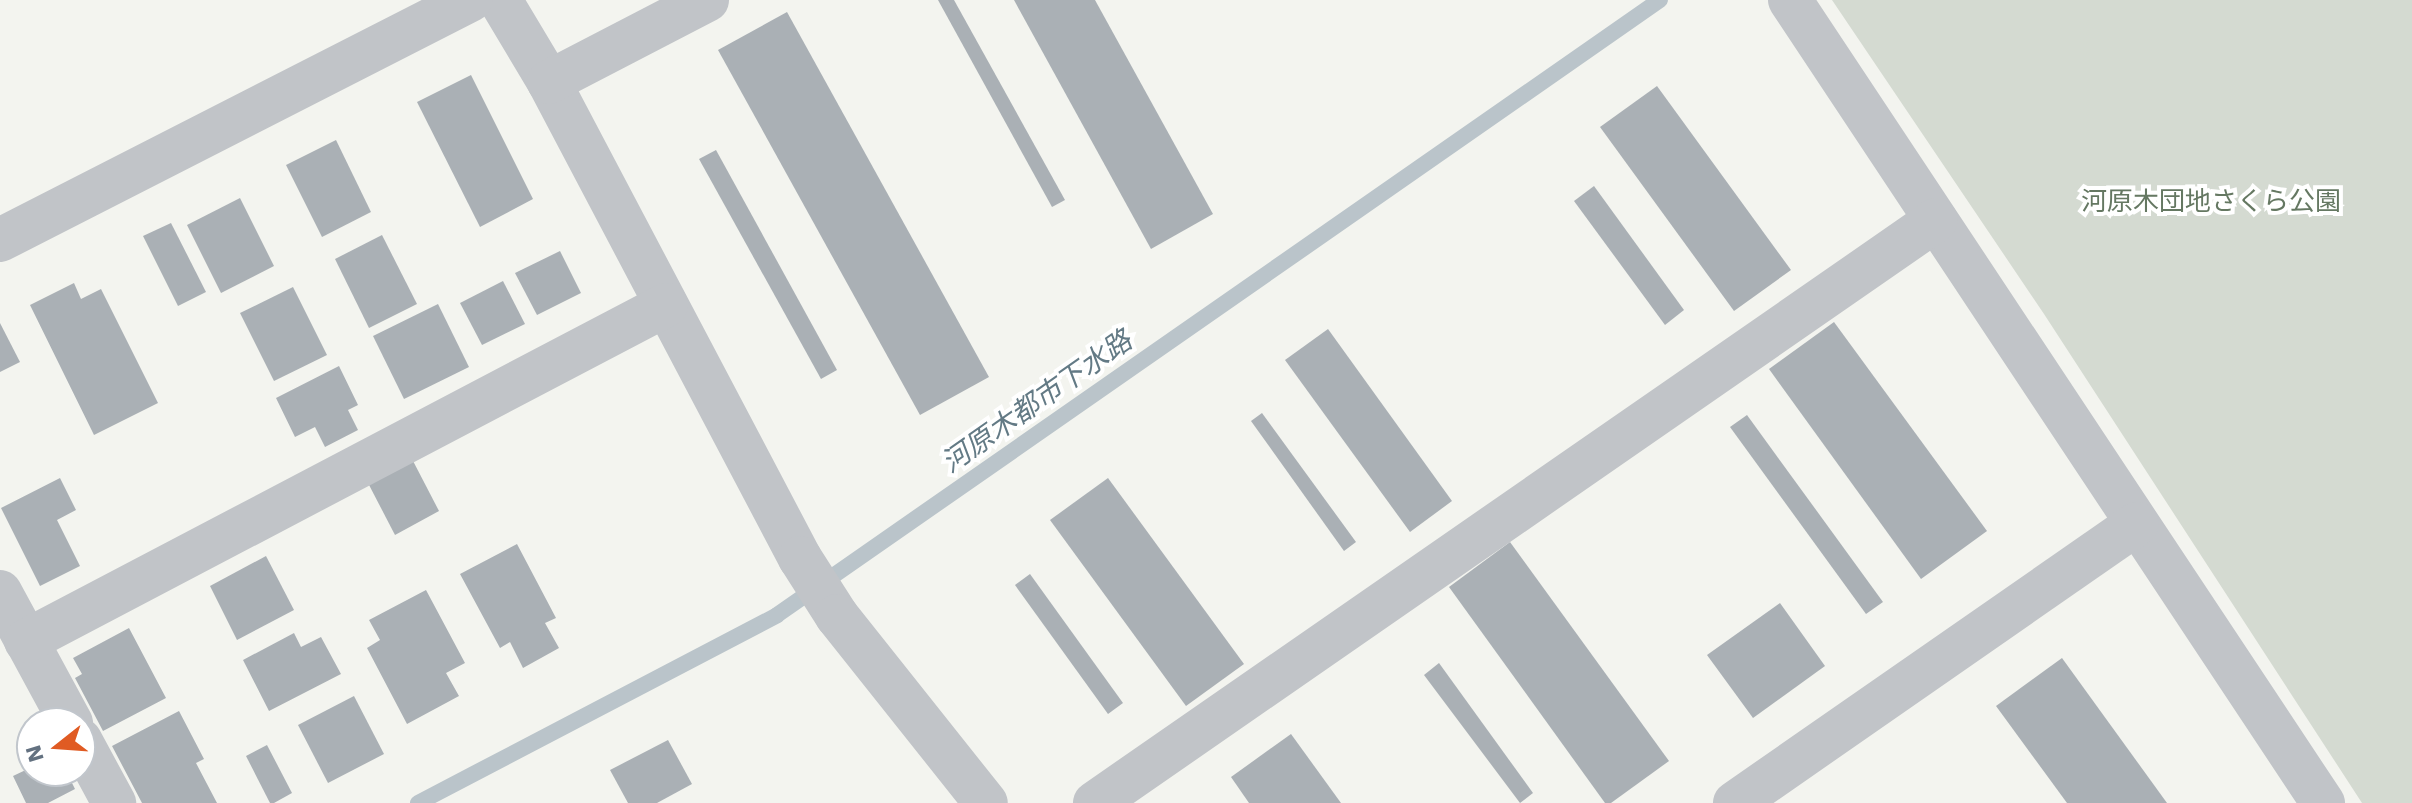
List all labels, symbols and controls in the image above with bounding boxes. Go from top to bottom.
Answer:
park label: 河原木団地さくら公園 [2081,186,2341,218]
water label: 河原木都市下水路 [936,324,1138,480]
north arrow [16,707,96,787]
text: N [20,742,49,765]

